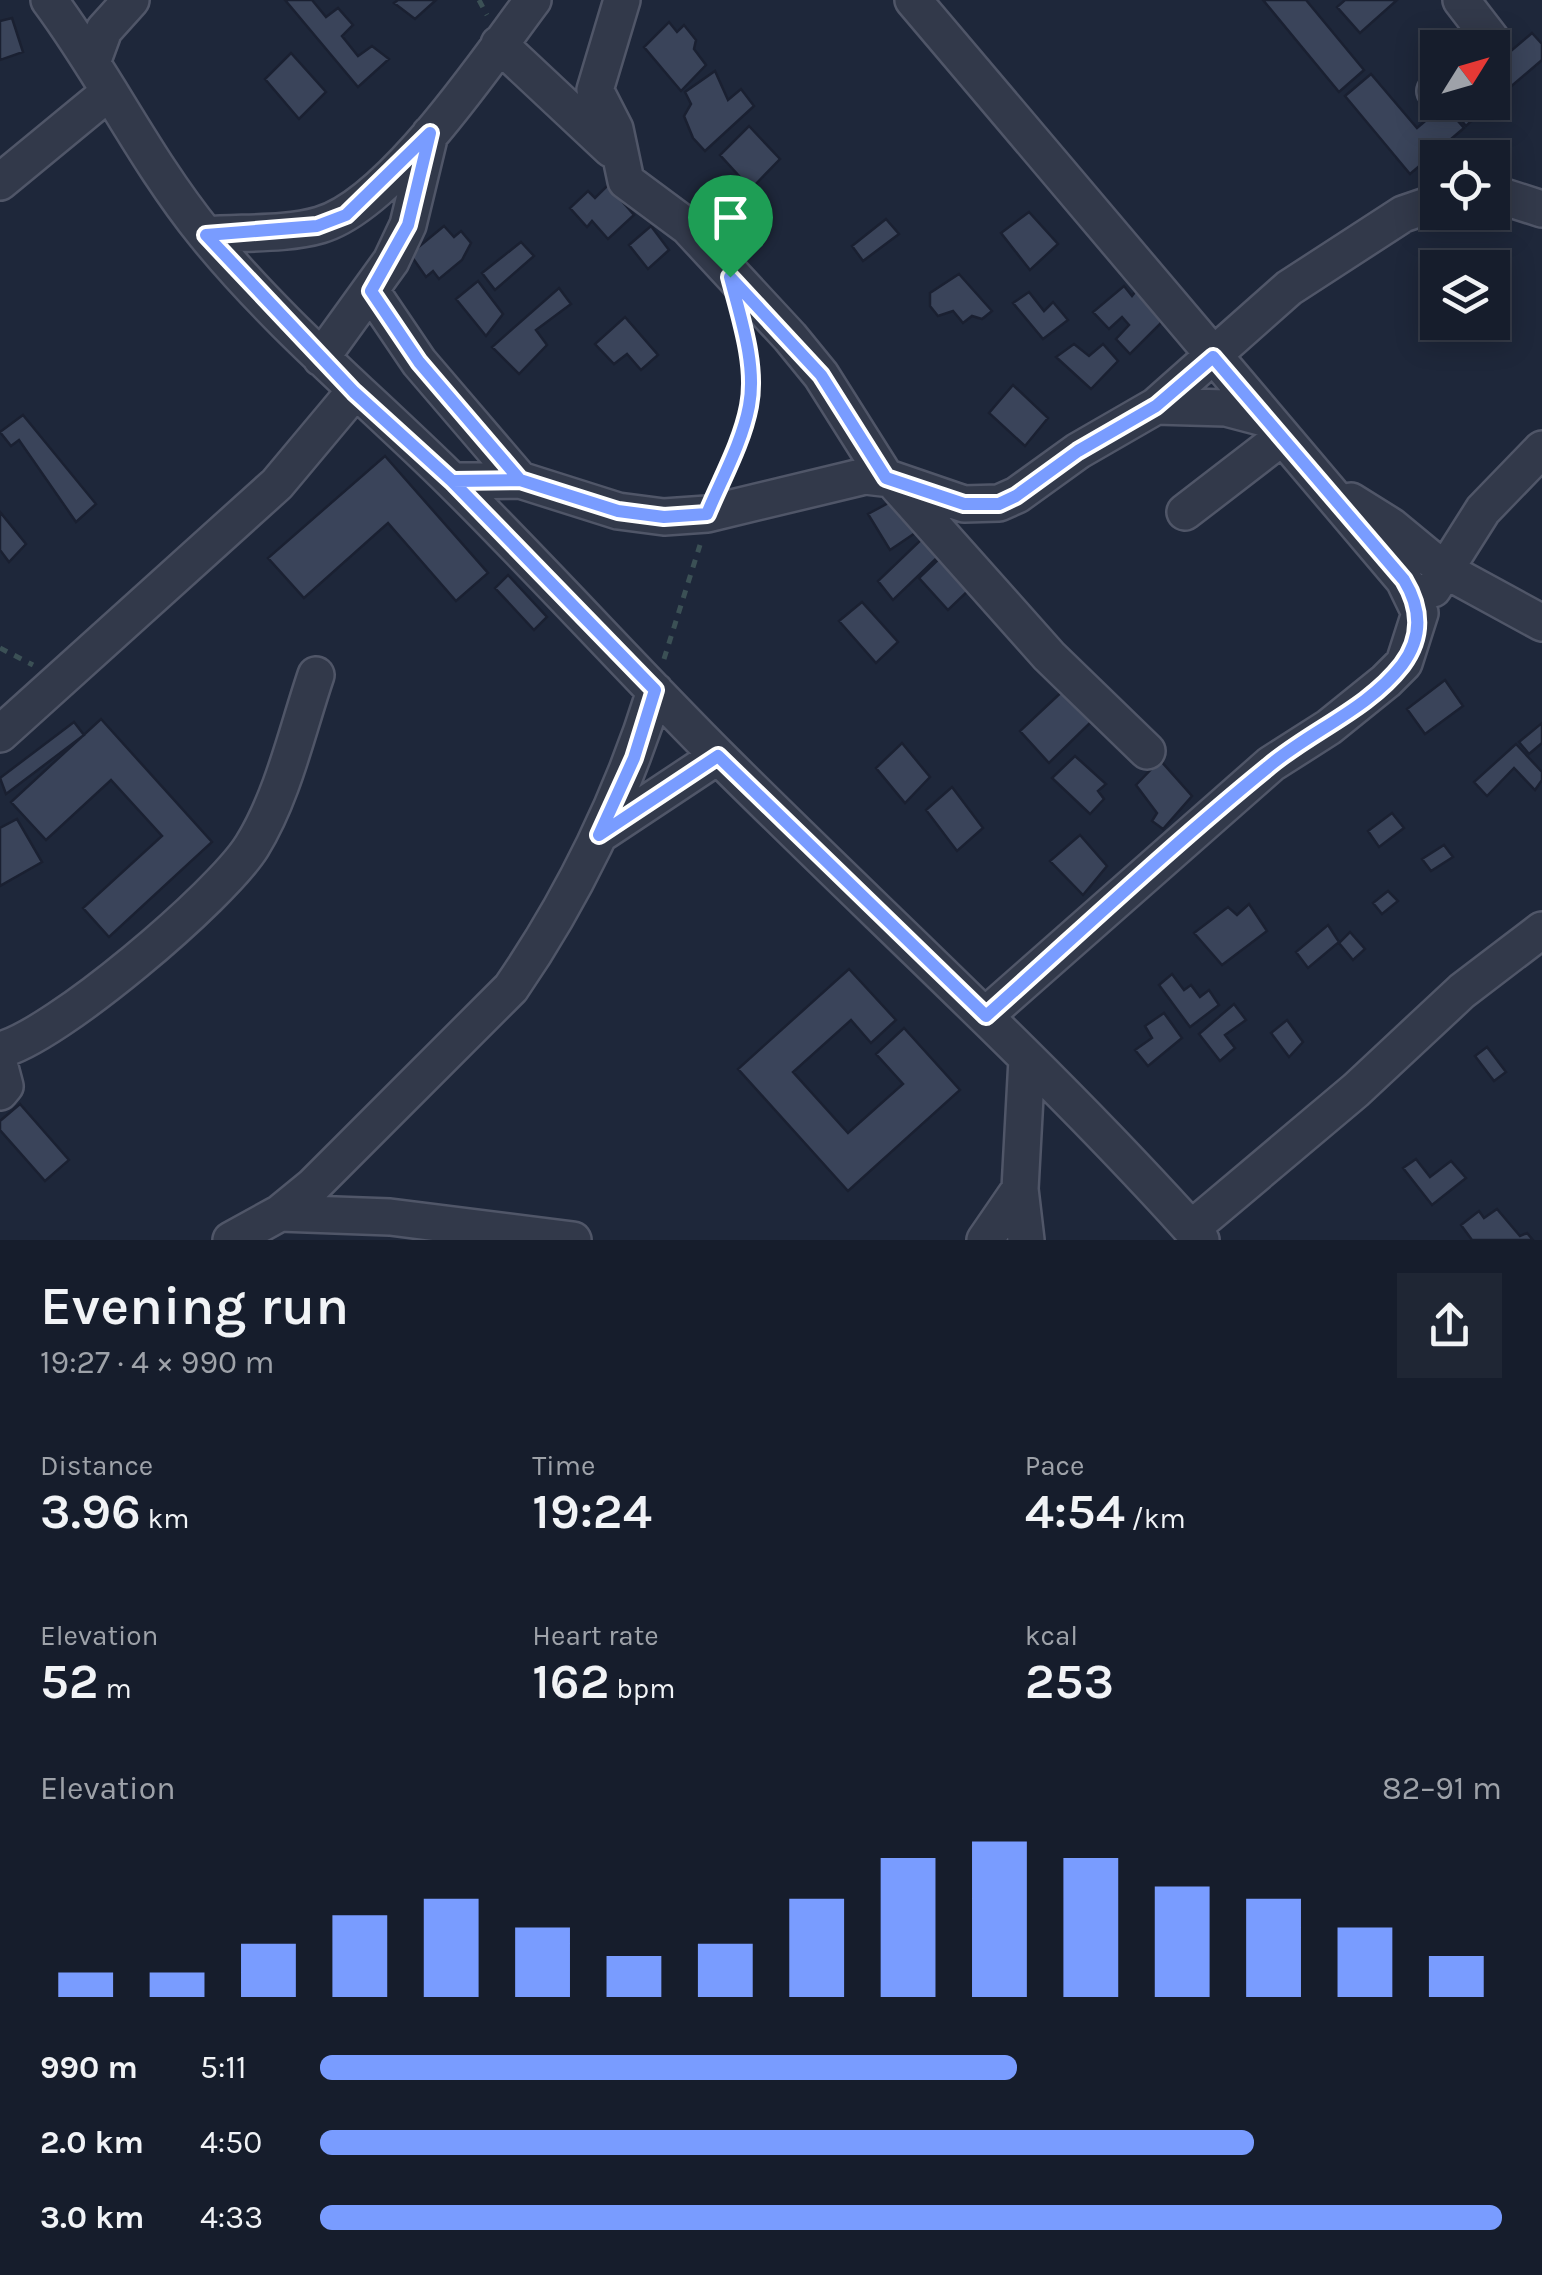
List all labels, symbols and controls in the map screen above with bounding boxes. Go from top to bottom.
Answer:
north arrow [1420,30,1510,120]
map controls [1420,30,1510,340]
button: locate [1420,140,1510,230]
pin [688,175,773,278]
icon: arrive [703,190,758,245]
button: layers [1420,250,1510,340]
button: share [1397,1273,1502,1378]
text: Evening run [40,1274,349,1338]
text: 19:27 · 4 × 990 m [40,1344,275,1381]
text: Distance [40,1449,153,1482]
text: Time [532,1449,595,1482]
text: Pace [1025,1449,1084,1482]
text: 3.96 [40,1482,141,1541]
text: 19:24 [532,1482,652,1541]
text: 4:54 [1025,1482,1125,1541]
text: km [141,1502,190,1535]
text: /km [1125,1502,1186,1535]
text: Elevation [40,1619,159,1652]
text: Heart rate [532,1619,659,1652]
text: kcal [1025,1619,1078,1652]
text: 52 [40,1652,99,1711]
text: 162 [532,1652,610,1711]
text: 253 [1025,1652,1114,1711]
text: m [99,1672,132,1705]
text: bpm [610,1672,675,1705]
text: Elevation [40,1770,175,1807]
text: 82–91 m [1382,1770,1502,1807]
text: 990 m [40,2049,138,2086]
text: 5:11 [200,2049,247,2086]
text: 2.0 km [40,2124,144,2161]
text: 4:50 [200,2124,262,2161]
text: 3.0 km [40,2199,144,2236]
text: 4:33 [200,2199,263,2236]

